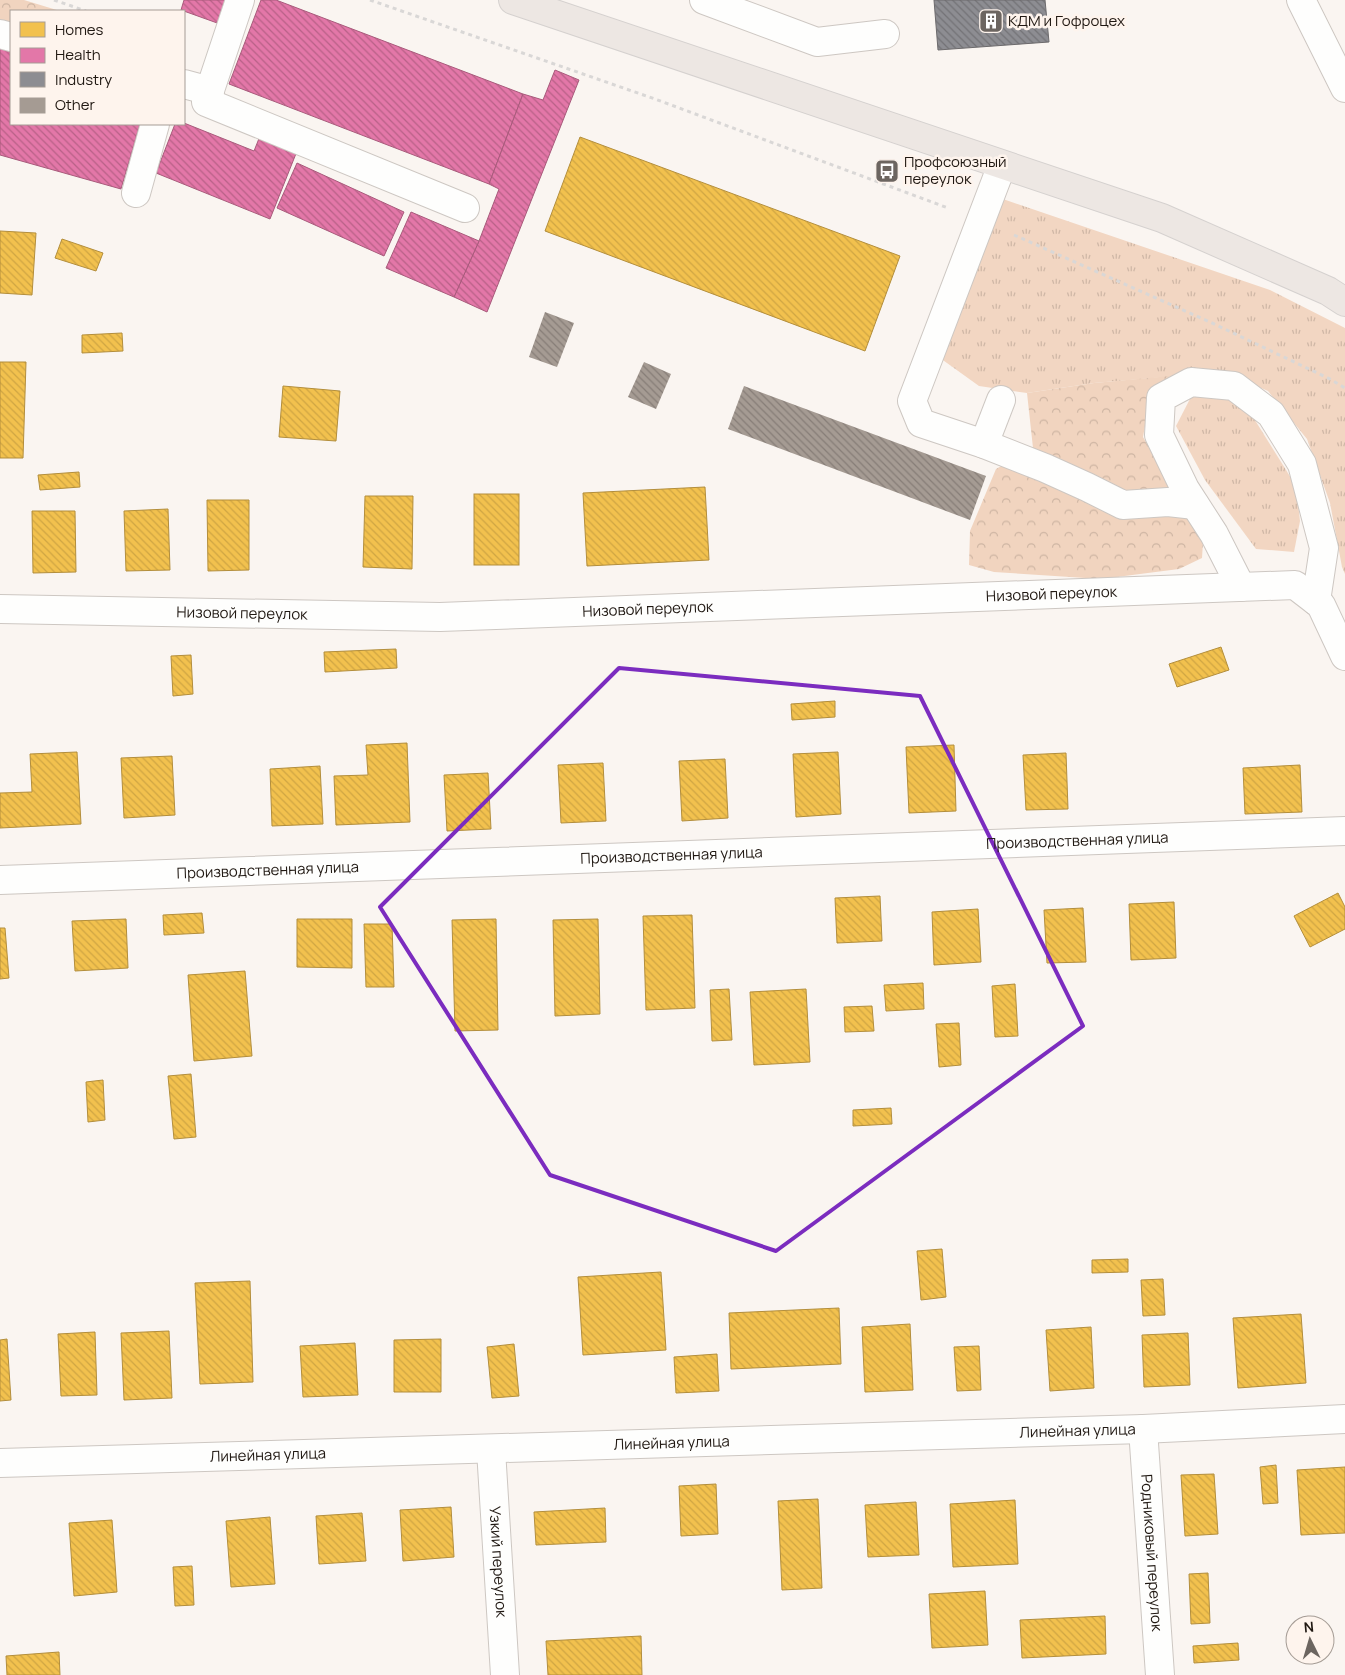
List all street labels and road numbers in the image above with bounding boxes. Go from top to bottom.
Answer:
street label: Низовой переулок [986,581,1118,607]
street label: Низовой переулок [582,596,714,622]
street label: Низовой переулок [176,601,308,625]
street label: Производственная улица [986,826,1169,854]
street label: Производственная улица [580,841,763,869]
street label: Производственная улица [176,856,359,884]
street label: Линейная улица [1019,1418,1136,1443]
street label: Линейная улица [613,1430,730,1455]
street label: Линейная улица [209,1442,326,1467]
street label: Родниковый переулок [1136,1473,1168,1633]
street label: Узкий переулок [485,1505,512,1619]

